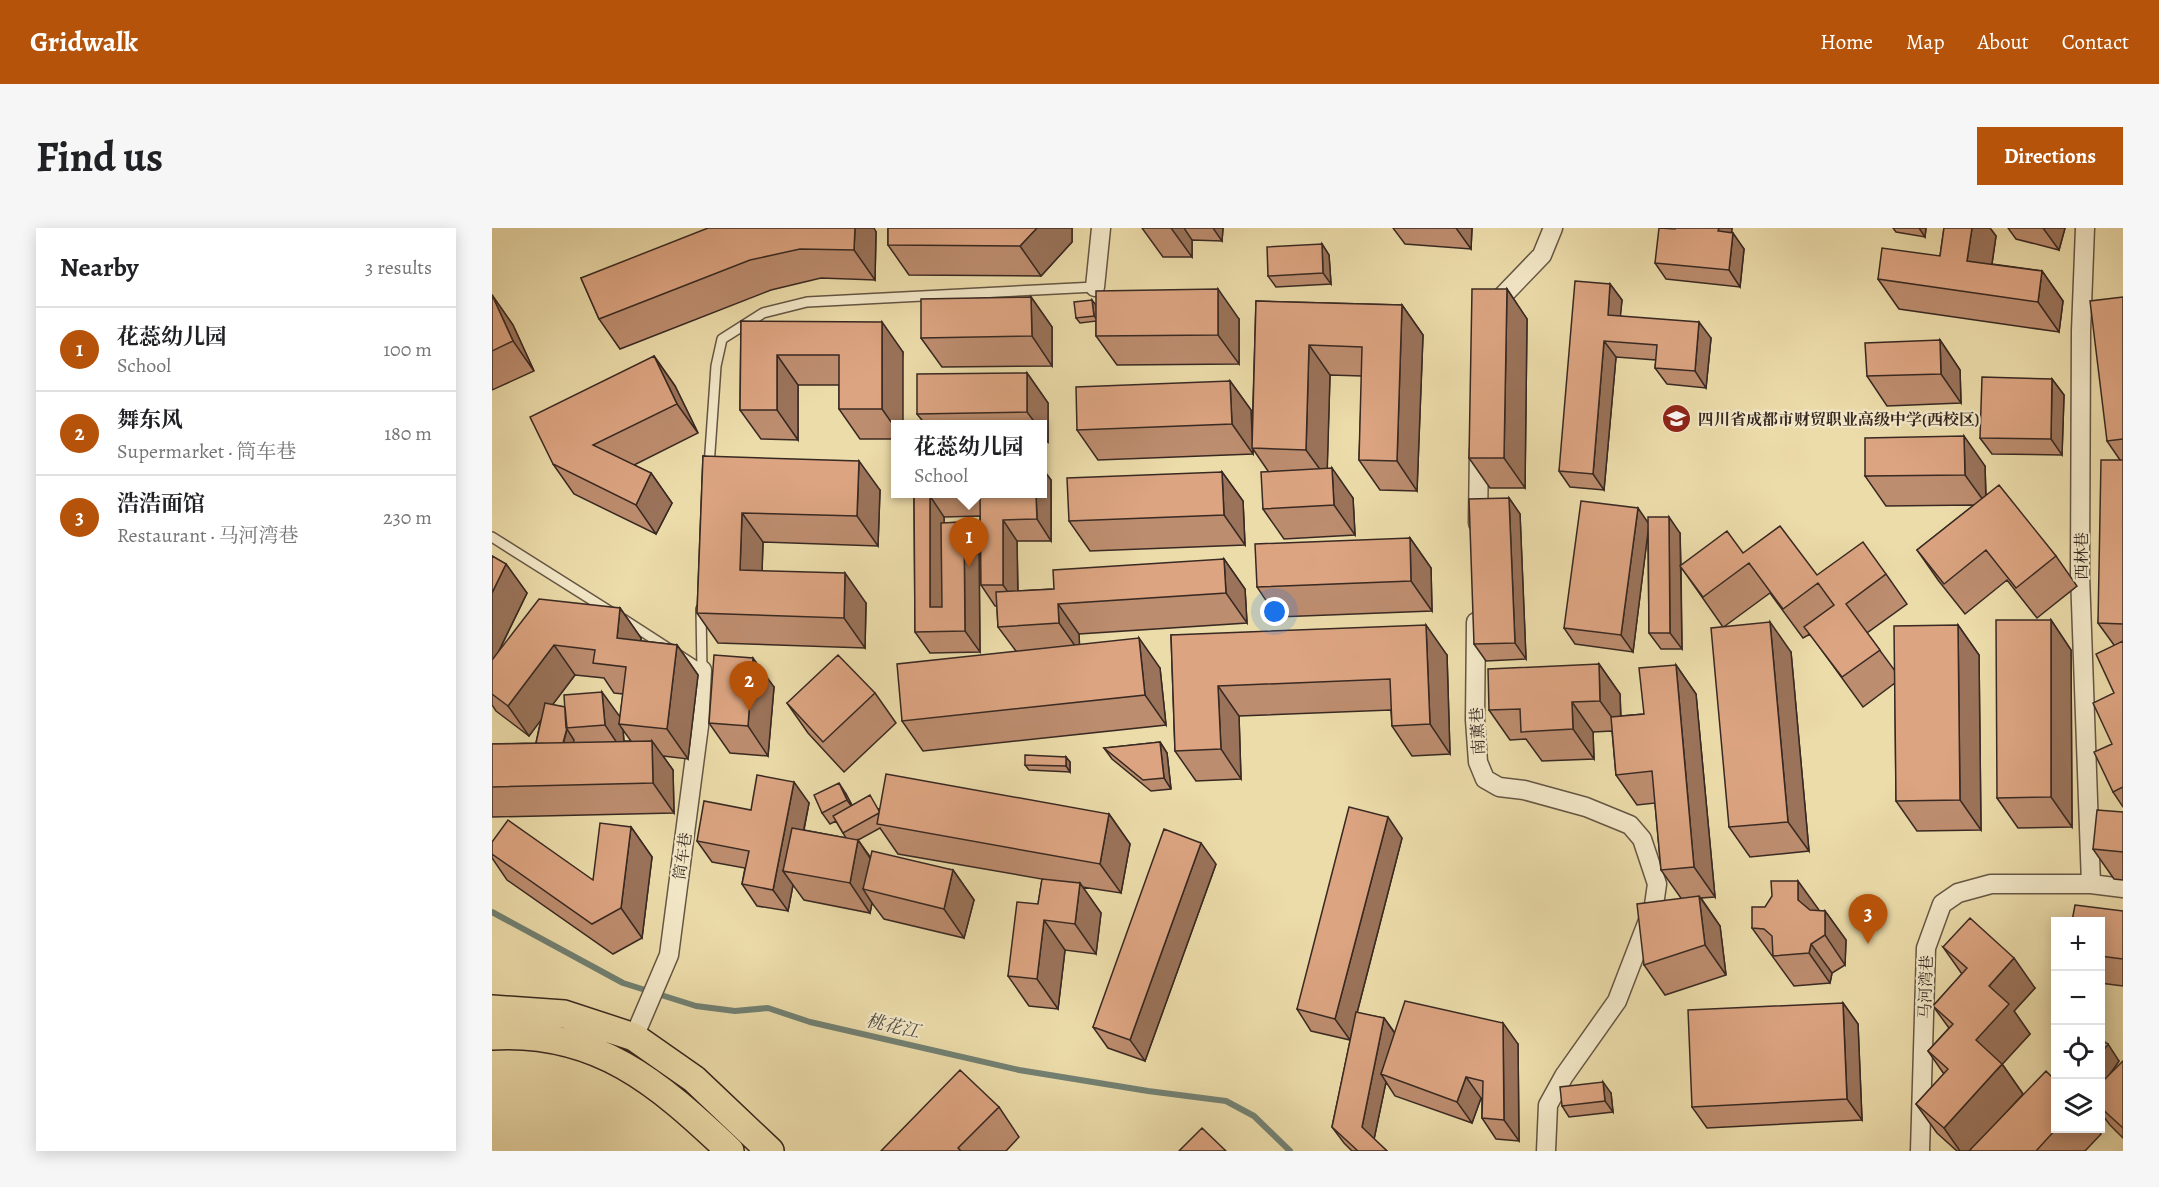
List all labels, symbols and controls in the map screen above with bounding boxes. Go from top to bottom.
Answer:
text: Gridwalk [30,23,138,61]
text: Home [1820,28,1873,56]
text: Map [1906,28,1944,56]
text: About [1977,28,2029,56]
text: Contact [2062,28,2129,56]
button: Directions [1977,127,2123,185]
text: Find us [36,128,163,185]
text: Nearby [60,250,139,285]
text: 3 results [365,254,432,281]
text: 花蕊幼儿园 [117,322,227,352]
text: 1 [76,336,83,363]
text: 100 m [383,336,432,363]
text: School [117,352,171,379]
school or university icon: 四川省成都市财贸职业高级中学(西校区) [1661,403,1693,435]
text: 舞东风 [117,405,183,435]
place label: 四川省成都市财贸职业高级中学(西校区) [1698,409,1979,431]
text: 2 [75,420,84,447]
text: 180 m [384,420,432,447]
popup [891,420,1047,498]
text: 花蕊幼儿园 [914,432,1024,462]
text: Supermarket · 筒车巷 [117,438,296,465]
text: School [914,462,968,489]
text: 浩浩面馆 [117,489,205,519]
text: 3 [75,504,84,531]
text: 230 m [383,504,432,531]
pin: 1 [950,518,988,567]
text: Restaurant · 马河湾巷 [117,522,299,549]
street label: 西林巷 [2071,532,2093,580]
your location [1260,597,1289,626]
pin: 2 [730,662,768,711]
street label: 南薰巷 [1466,706,1490,755]
street label: 筒车巷 [669,831,697,881]
pin: 3 [1848,894,1888,944]
map controls [2051,917,2105,1133]
button: + [2051,917,2105,971]
street label: 马河湾巷 [1914,955,1938,1019]
button: − [2051,971,2105,1025]
water label: 桃花江 [864,1008,925,1044]
button: locate [2051,1025,2105,1079]
button: layers [2051,1079,2105,1133]

